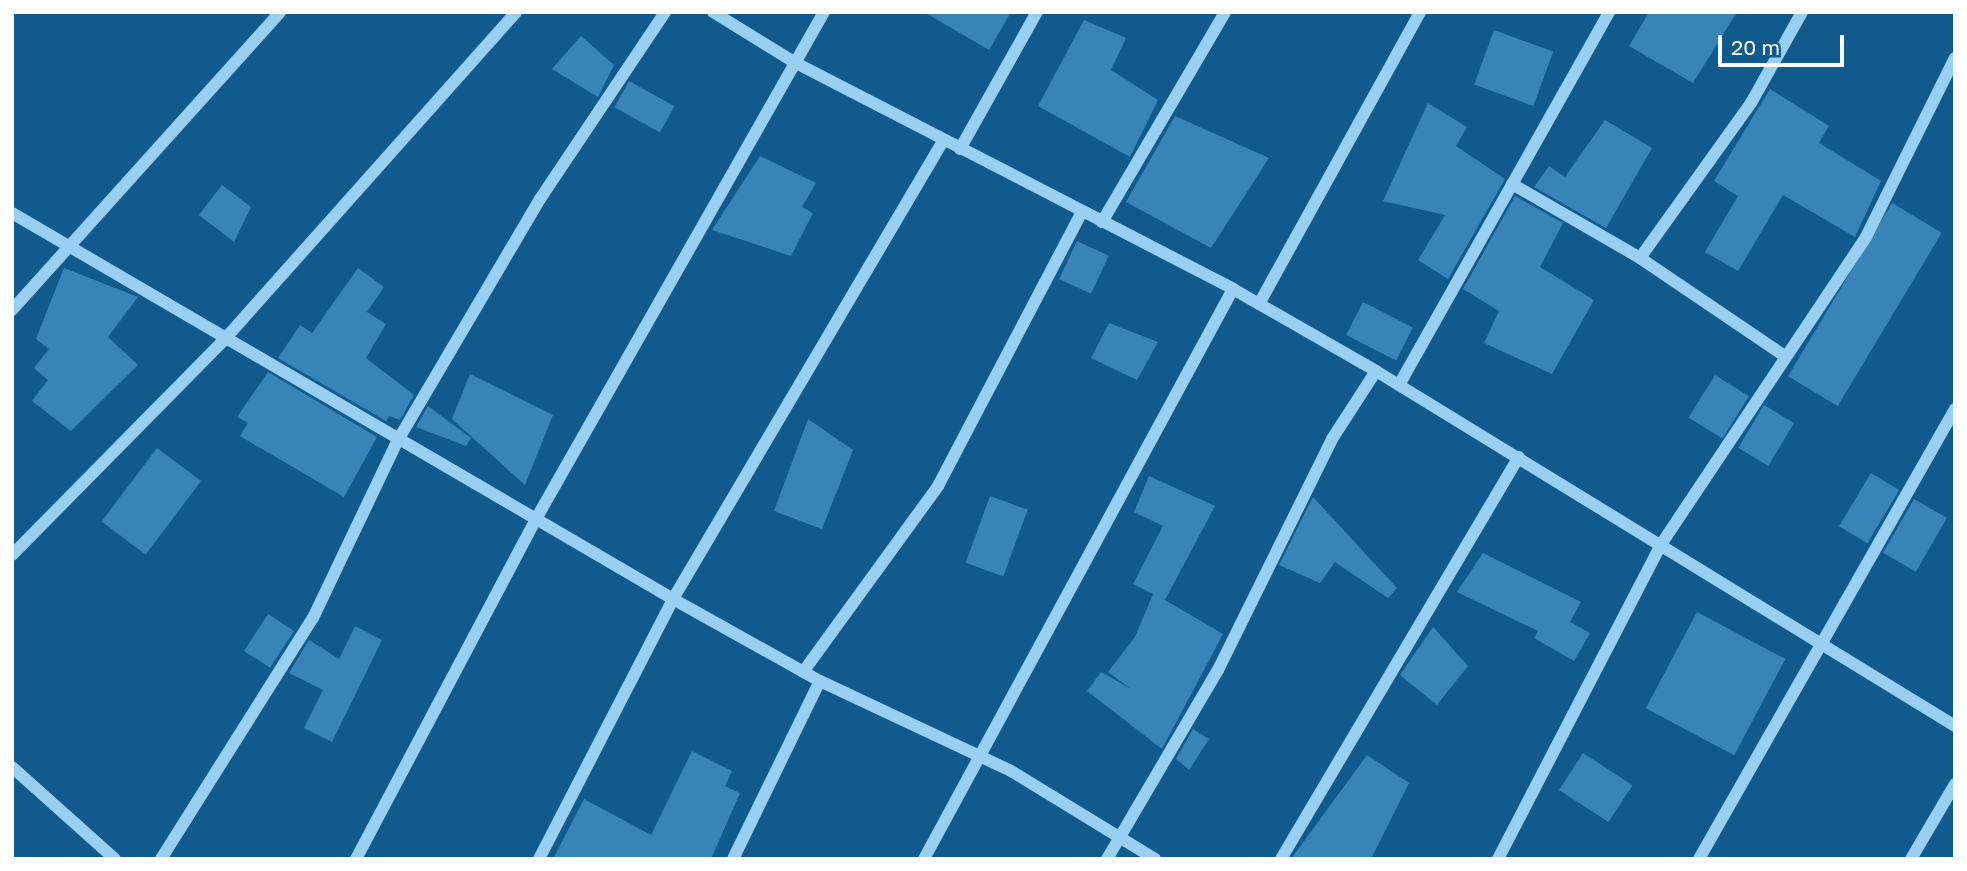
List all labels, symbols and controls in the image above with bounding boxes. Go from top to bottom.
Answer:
scale bar [1722,21,1848,65]
text: 20 m [1731,34,1780,60]

